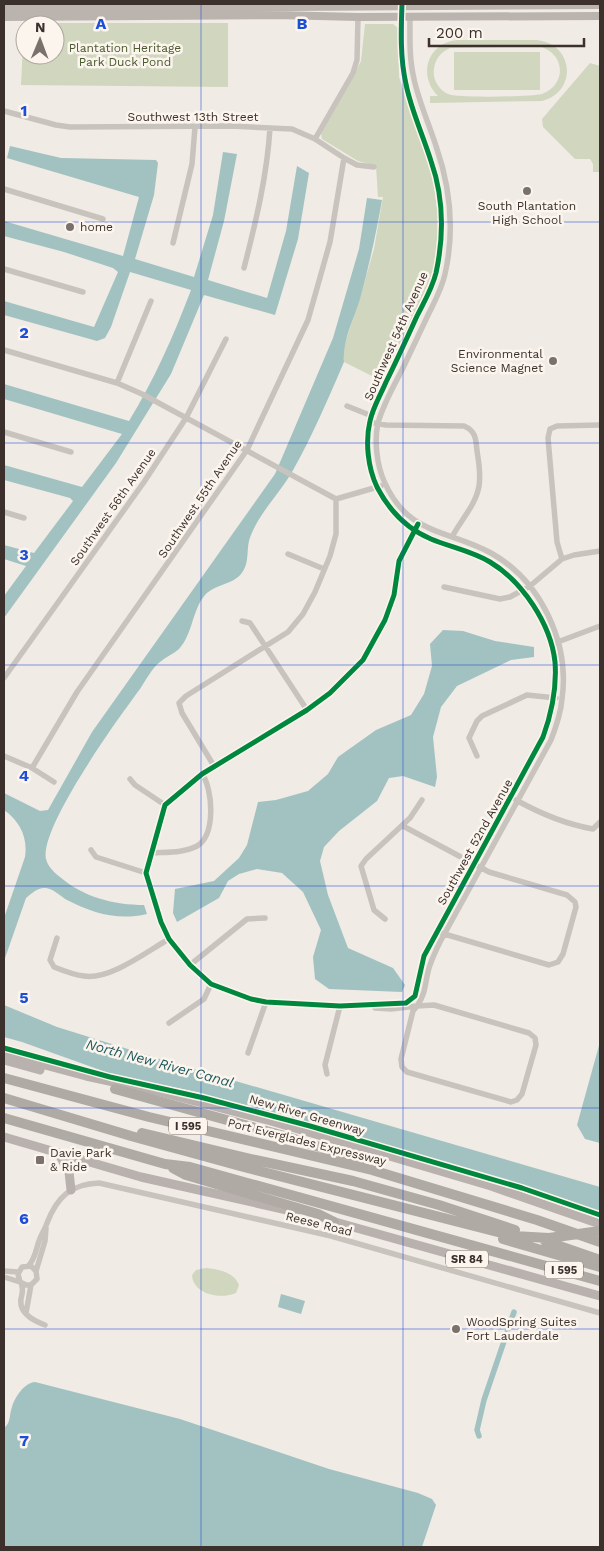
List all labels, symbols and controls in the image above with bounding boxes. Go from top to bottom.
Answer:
text: A [96,14,107,33]
text: B [297,14,308,33]
north arrow [15,15,65,65]
scale bar [429,15,584,47]
text: N [35,19,46,35]
text: 200 m [436,24,483,42]
park label: Plantation Heritage Park Duck Pond [69,41,181,69]
text: 1 [21,101,27,120]
street label: Southwest 13th Street [128,110,258,124]
marker: South Plantation High School [521,185,533,197]
place label: South Plantation High School [478,199,576,227]
place label: home [80,220,113,234]
marker: home [64,221,76,233]
street label: Southwest 54th Avenue [361,269,431,403]
text: 2 [19,323,29,342]
place label: Environmental Science Magnet [451,347,543,375]
marker: Environmental Science Magnet [547,355,559,367]
street label: Southwest 55th Avenue [155,437,245,561]
street label: Southwest 56th Avenue [67,446,159,568]
text: 3 [19,545,29,564]
text: 4 [19,766,29,785]
street label: Southwest 52nd Avenue [434,777,516,907]
text: 5 [19,988,29,1007]
water label: North New River Canal [85,1036,235,1090]
street label: New River Greenway [248,1092,367,1138]
street label: Port Everglades Expressway [226,1116,388,1169]
road number: I 595 [169,1118,207,1134]
place label: Davie Park & Ride [50,1146,112,1174]
marker: Davie Park & Ride [34,1154,46,1166]
text: 6 [19,1209,29,1228]
street label: Reese Road [284,1209,354,1239]
road number: SR 84 [446,1250,488,1268]
road number: I 595 [545,1262,583,1278]
place label: WoodSpring Suites Fort Lauderdale [466,1315,577,1343]
marker: WoodSpring Suites Fort Lauderdale [450,1323,462,1335]
text: 7 [19,1431,29,1450]

